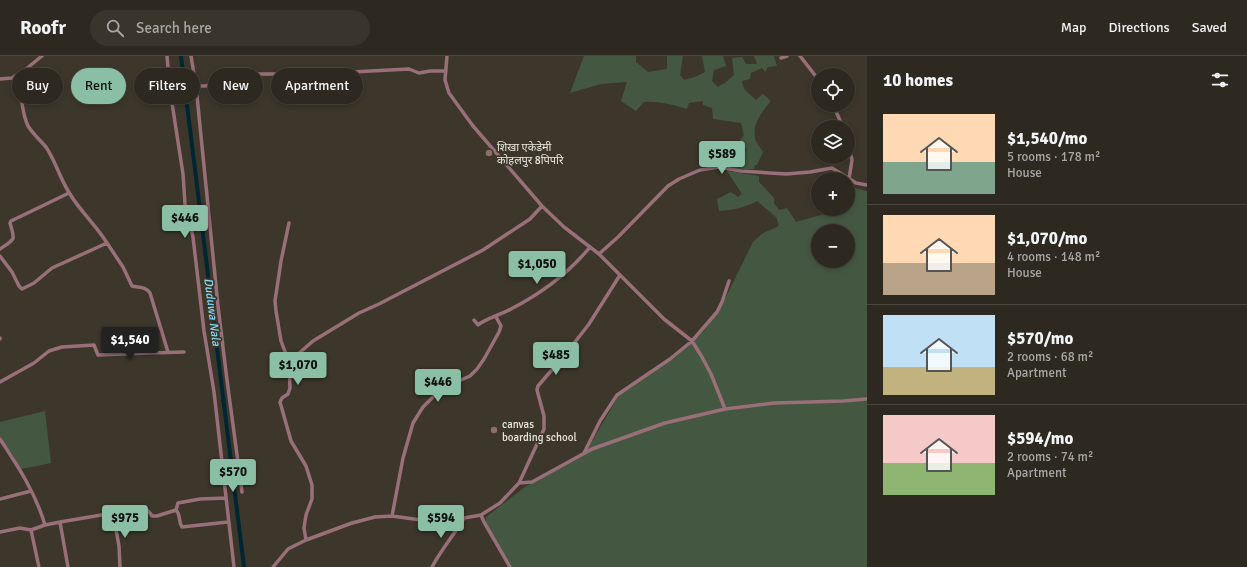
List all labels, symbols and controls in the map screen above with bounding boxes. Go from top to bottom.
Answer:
search box [90,10,370,46]
text: Roofr [20,16,66,40]
icon: search [104,17,126,39]
text: Search here [136,19,212,37]
text: Map [1061,19,1087,36]
text: Directions [1109,19,1170,36]
text: Saved [1192,19,1227,36]
chip: Buy [12,68,63,104]
chip: Rent [71,68,126,104]
chip: Filters [134,68,200,104]
chip: New [208,68,263,104]
chip: Apartment [271,68,363,104]
map controls [811,68,855,268]
button: locate [811,68,855,112]
icon: filters [1209,69,1231,91]
text: 10 homes [883,70,953,91]
button: layers [811,120,855,164]
text: $1,540/mo [1007,128,1087,149]
icon: home [915,130,963,178]
place label: शिखा एकेडेमी कोहलपुर 8पिपरि [497,141,564,167]
pin: $589 [698,141,746,175]
text: $589 [708,146,736,162]
marker: शिखा एकेडेमी कोहलपुर 8पिपरि [484,148,494,158]
text: 5 rooms · 178 m² [1007,149,1100,165]
text: House [1007,165,1042,181]
button: + [811,172,855,216]
pin: $446 [161,205,209,239]
text: $446 [171,210,199,226]
button: − [811,224,855,268]
text: $1,070/mo [1007,228,1087,249]
icon: home [915,231,963,279]
text: 4 rooms · 148 m² [1007,249,1100,265]
pin: $1,050 [504,251,570,285]
text: $1,050 [518,256,556,272]
text: House [1007,265,1042,281]
water label: Duduwa Nala [200,277,224,348]
pin: $1,540 [97,327,163,361]
text: $570/mo [1007,328,1073,349]
icon: home [915,331,963,379]
text: $1,540 [111,332,149,348]
pin: $485 [532,342,580,376]
text: $485 [542,347,570,363]
text: 2 rooms · 68 m² [1007,349,1093,365]
pin: $1,070 [265,352,331,386]
text: $1,070 [279,357,317,373]
text: Apartment [1007,365,1067,381]
pin: $446 [414,369,462,403]
text: $446 [424,374,452,390]
place label: canvas boarding school [502,418,577,444]
marker: canvas boarding school [489,425,499,435]
text: $594/mo [1007,428,1073,449]
icon: home [915,431,963,479]
text: 2 rooms · 74 m² [1007,449,1093,465]
pin: $570 [209,459,257,493]
text: $570 [219,464,247,480]
text: Apartment [1007,465,1067,481]
pin: $975 [101,505,149,539]
pin: $594 [417,505,465,539]
text: $975 [111,510,139,526]
text: $594 [427,510,455,526]

